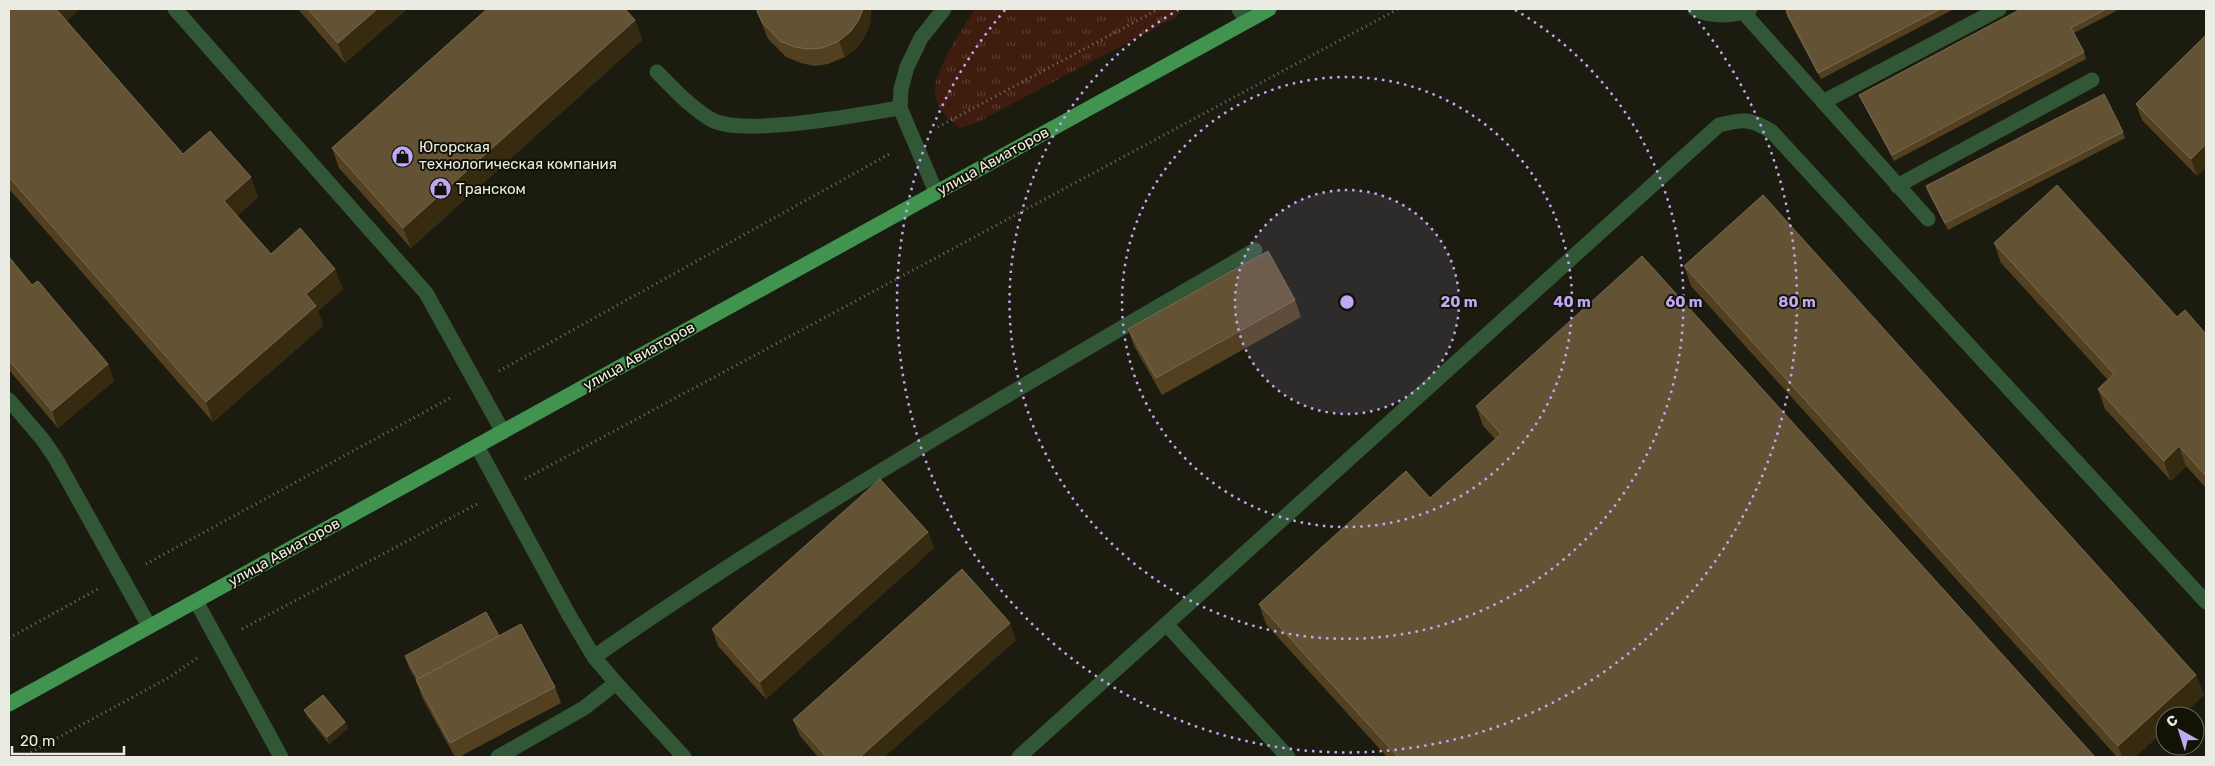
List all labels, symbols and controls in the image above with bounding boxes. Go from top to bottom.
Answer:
street label: улица Авиаторов [934,123,1052,199]
place label: Югорская технологическая компания [419,138,617,173]
shop icon: Югорская технологическая компания [391,144,415,168]
shop icon: Транском [428,177,452,201]
place label: Транском [456,180,526,198]
centre of rings [1338,293,1356,311]
text: 20 m [1441,293,1477,311]
text: 40 m [1553,293,1591,311]
text: 60 m [1666,293,1702,311]
text: 80 m [1778,293,1816,311]
street label: улица Авиаторов [580,318,698,394]
street label: улица Авиаторов [225,514,343,590]
north arrow [2155,706,2205,756]
text: С [2163,711,2181,731]
scale bar [12,724,125,756]
text: 20 m [20,732,55,750]

